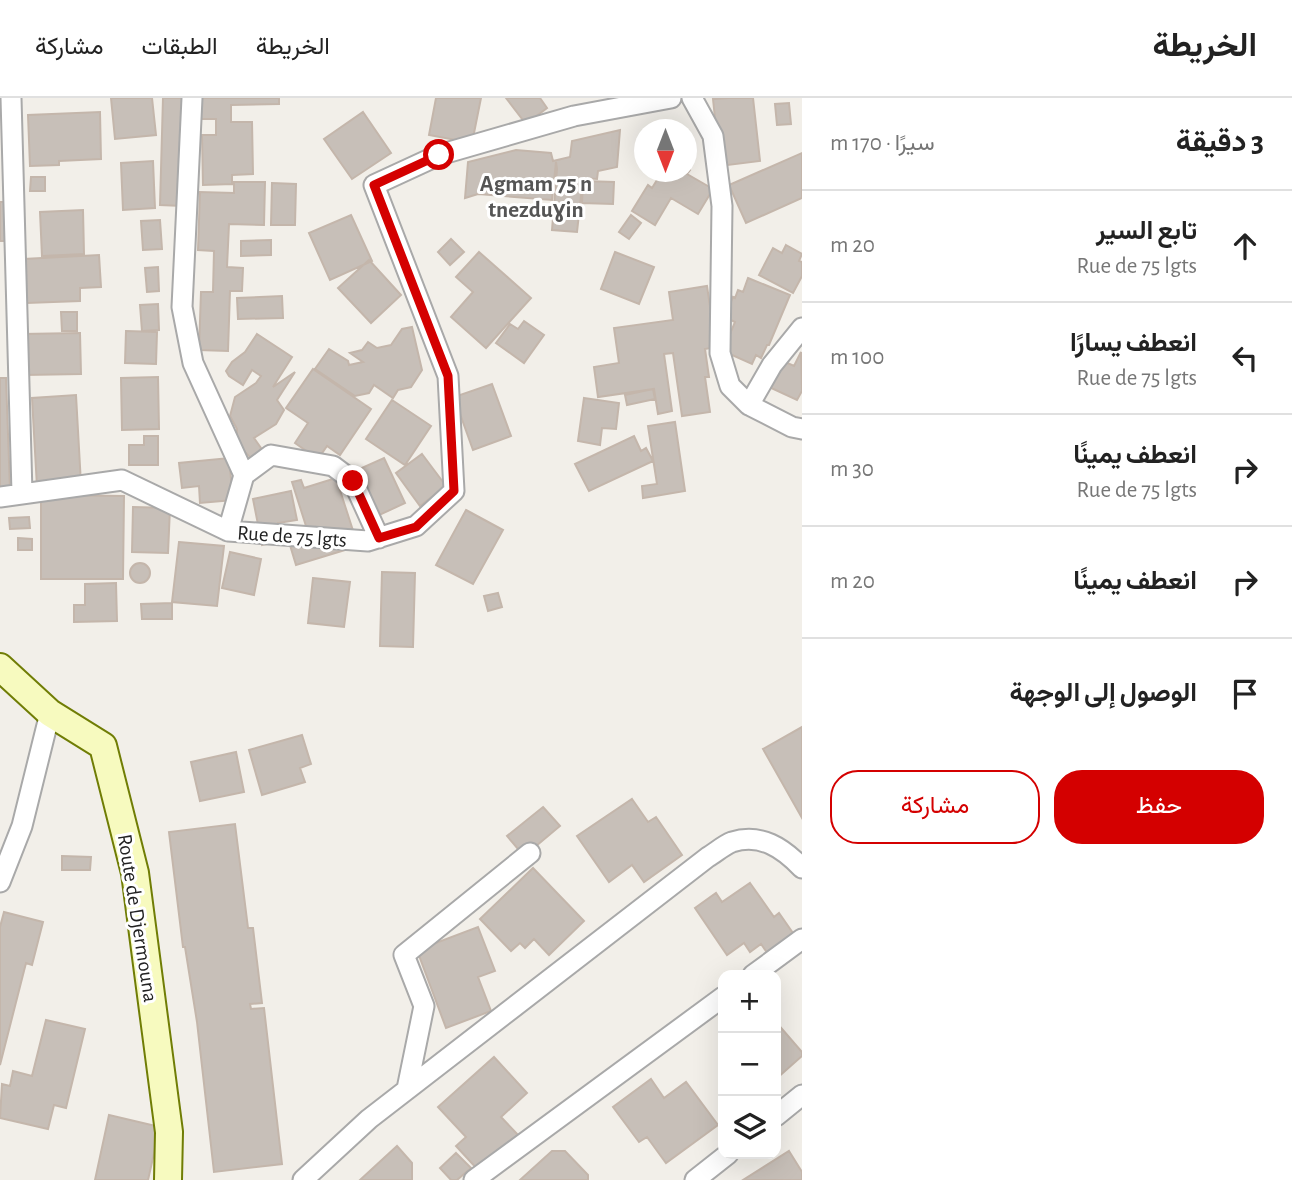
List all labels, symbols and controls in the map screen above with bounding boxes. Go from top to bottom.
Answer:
text: الخريطة [1153,30,1257,63]
text: مشاركة [35,35,103,59]
text: الطبقات [141,35,218,59]
text: الخريطة [256,35,330,59]
north arrow [634,119,697,182]
text: 3 دقيقة [1176,127,1264,157]
text: سيرًا · 170 m [830,132,935,155]
route start [423,139,454,170]
district label: Agmam 75 n tnezduɣin [480,173,592,222]
text: تابع السير [1096,218,1197,244]
icon: ahead [1226,227,1264,265]
text: 20 m [830,234,875,257]
text: Rue de 75 lgts [1077,255,1197,278]
text: انعطف يسارًا [1070,330,1197,356]
icon: left [1226,339,1264,377]
text: 100 m [830,346,884,369]
text: Rue de 75 lgts [1077,367,1197,390]
text: انعطف يمينًا [1073,442,1197,468]
icon: right [1226,451,1264,489]
text: 30 m [830,458,874,481]
route end [337,465,368,496]
text: Rue de 75 lgts [1077,479,1197,502]
street label: Rue de 75 lgts [236,522,348,551]
icon: right [1226,563,1264,601]
text: انعطف يمينًا [1073,568,1197,594]
text: 20 m [830,570,875,593]
icon: arrive [1226,675,1264,713]
text: الوصول إلى الوجهة [1009,680,1197,706]
button: مشاركة [830,770,1040,844]
button: حفظ [1054,770,1264,844]
street label: Route de Djermouna [114,833,161,1004]
map controls [718,970,781,1159]
button: + [718,970,781,1033]
button: − [718,1033,781,1096]
button: layers [718,1096,781,1159]

